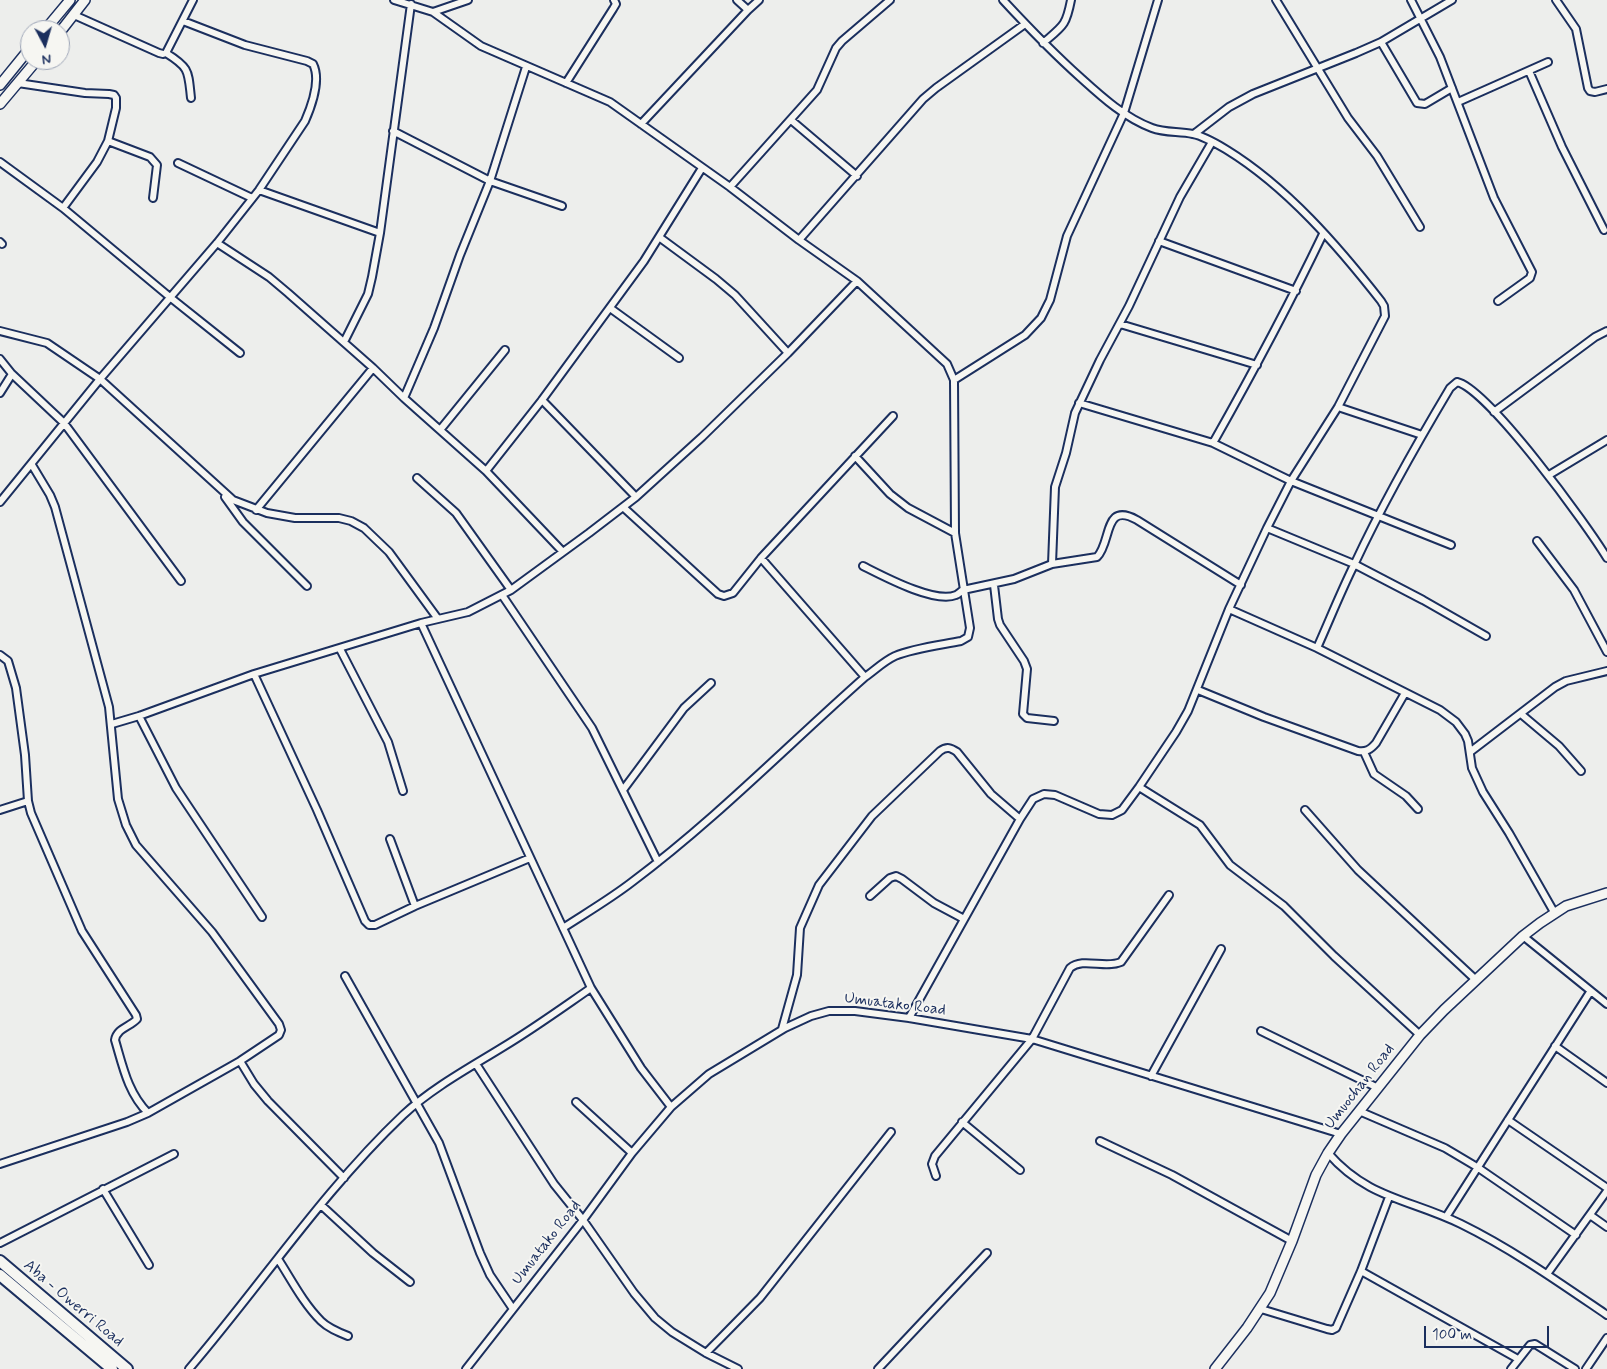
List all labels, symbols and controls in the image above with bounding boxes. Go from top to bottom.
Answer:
north arrow [20,20,70,70]
text: N [41,49,52,68]
street label: Umuatako Road [843,989,947,1021]
street label: Umuochan Road [1321,1040,1399,1134]
street label: Umuatako Road [508,1197,586,1289]
street label: Aba - Owerri Road [19,1256,127,1352]
scale bar [1427,1316,1552,1348]
text: 100 m [1432,1325,1472,1345]

